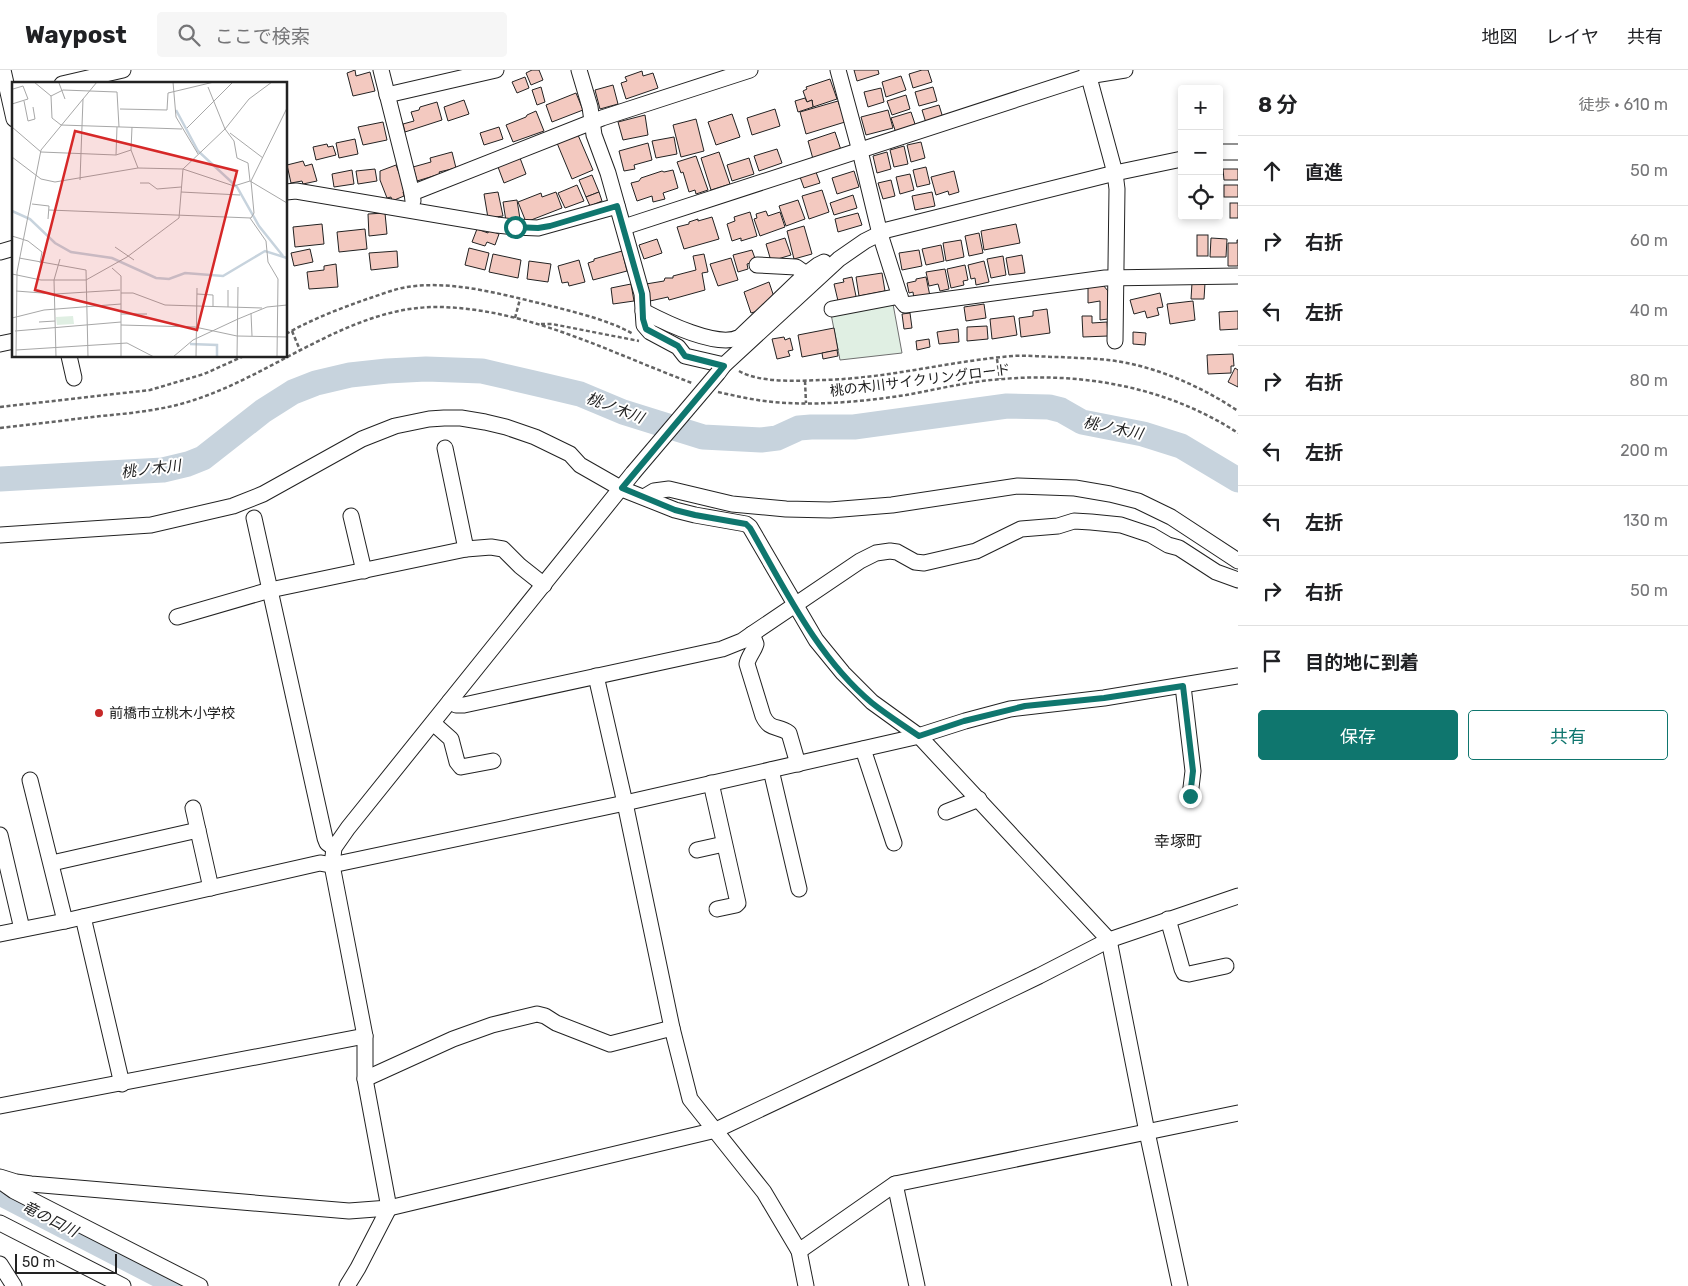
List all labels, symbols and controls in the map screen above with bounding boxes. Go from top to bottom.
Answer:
search box [157,12,507,57]
text: Waypost [25,21,127,49]
icon: search [175,21,203,49]
text: ここで検索 [215,25,310,48]
text: 地図 [1482,26,1518,48]
text: レイヤ [1546,26,1599,48]
text: 共有 [1627,26,1663,48]
inset map [12,82,288,358]
map controls [1178,85,1223,220]
button: + [1178,85,1223,130]
text: 8 分 [1258,92,1298,117]
text: 徒歩 · 610 m [1578,95,1668,114]
button: − [1178,130,1223,175]
icon: ahead [1258,157,1286,185]
text: 直進 [1305,161,1343,184]
text: 50 m [1630,161,1668,180]
button: locate [1178,175,1223,220]
route start [504,216,527,239]
icon: right [1258,227,1286,255]
text: 右折 [1305,231,1343,254]
text: 60 m [1630,231,1668,250]
icon: left [1258,297,1286,325]
text: 左折 [1305,301,1343,324]
text: 40 m [1630,301,1668,320]
street label: 桃の木川サイクリングロード [829,361,1011,400]
icon: right [1258,367,1286,395]
text: 右折 [1305,371,1343,394]
text: 80 m [1630,371,1668,390]
water label: 桃ノ木川 [584,389,648,428]
water label: 桃ノ木川 [1082,413,1146,443]
icon: left [1258,437,1286,465]
text: 左折 [1305,441,1343,464]
text: 200 m [1620,441,1668,460]
water label: 桃ノ木川 [120,456,184,482]
icon: left [1258,507,1286,535]
text: 左折 [1305,511,1343,534]
text: 130 m [1623,511,1668,530]
icon: right [1258,577,1286,605]
text: 右折 [1305,581,1343,604]
text: 50 m [1630,581,1668,600]
icon: arrive [1258,647,1286,675]
text: 目的地に到着 [1305,651,1419,674]
place label: 前橋市立桃木小学校 [109,705,235,722]
marker: 前橋市立桃木小学校 [93,707,105,719]
button: 保存 [1258,710,1458,760]
button: 共有 [1468,710,1668,760]
route end [1179,785,1202,808]
district label: 幸塚町 [1154,832,1202,851]
water label: 竜の口川 [19,1197,83,1242]
scale bar [15,1251,118,1274]
text: 50 m [22,1254,55,1271]

